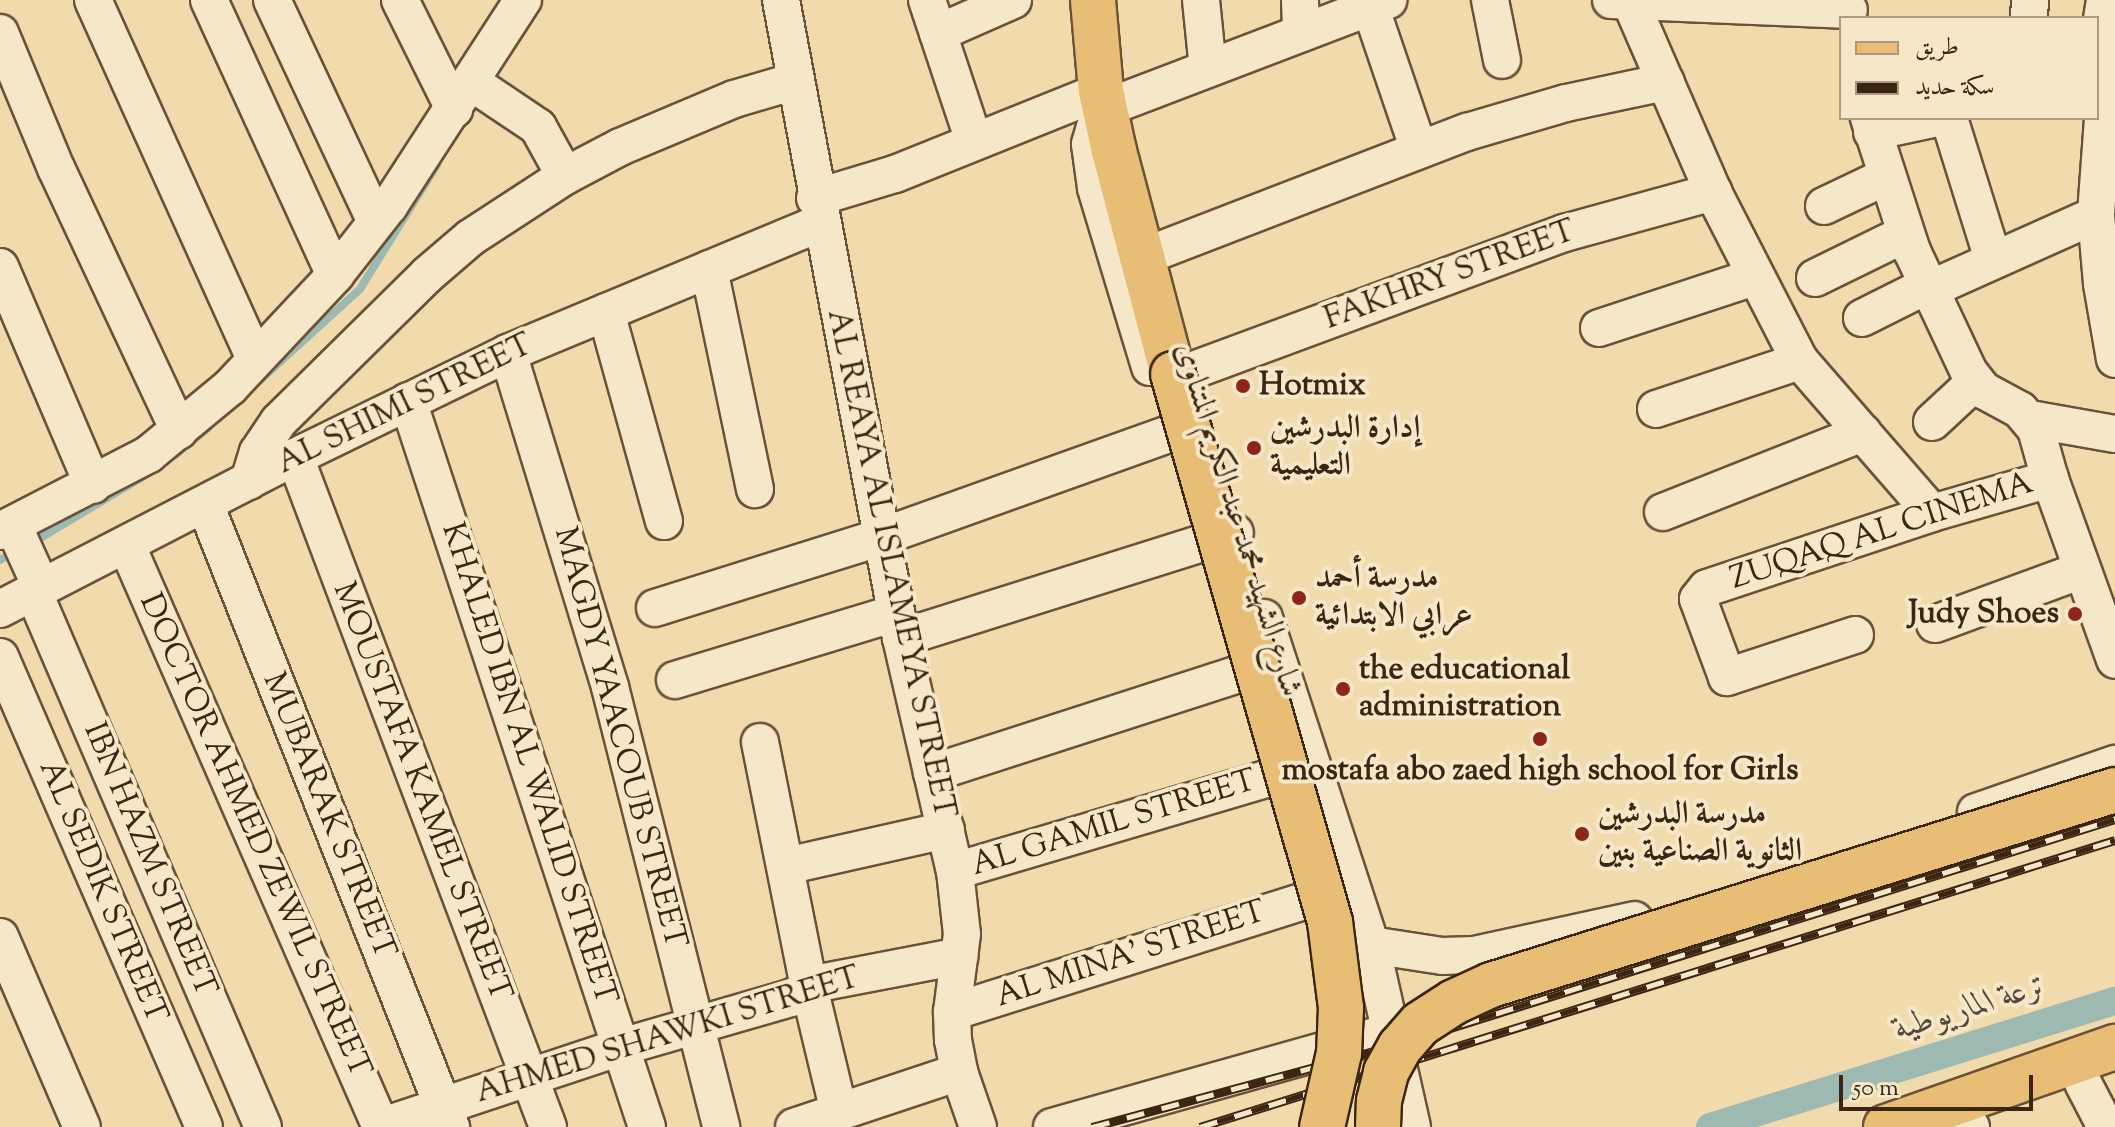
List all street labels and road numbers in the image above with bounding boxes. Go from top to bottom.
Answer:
street label: FAKHRY STREET [1319,213,1581,339]
street label: AL REAYA AL ISLAMEYA STREET [817,306,963,822]
street label: AL SHIMI STREET [271,327,539,483]
street label: شارع الشهيد محمد عبد الكريم المتناوى [1165,338,1309,702]
street label: ZUQAQ AL CINEMA [1726,465,2038,599]
street label: KHALED IBN AL WALID STREET [432,518,624,1010]
street label: MAGDY YAACOUB STREET [544,523,694,953]
street label: MOUSTAFA KAMEL STREET [323,577,519,1007]
street label: DOCTOR AHMED ZEWIL STREET [130,588,378,1084]
street label: MUBARAK STREET [253,667,403,965]
street label: IBN HAZM STREET [74,717,224,1003]
street label: AL SEDIK STREET [29,755,175,1029]
street label: AL GAMIL STREET [967,762,1261,886]
street label: AL MINA' STREET [991,893,1271,1017]
street label: AHMED SHAWKI STREET [471,959,865,1113]

